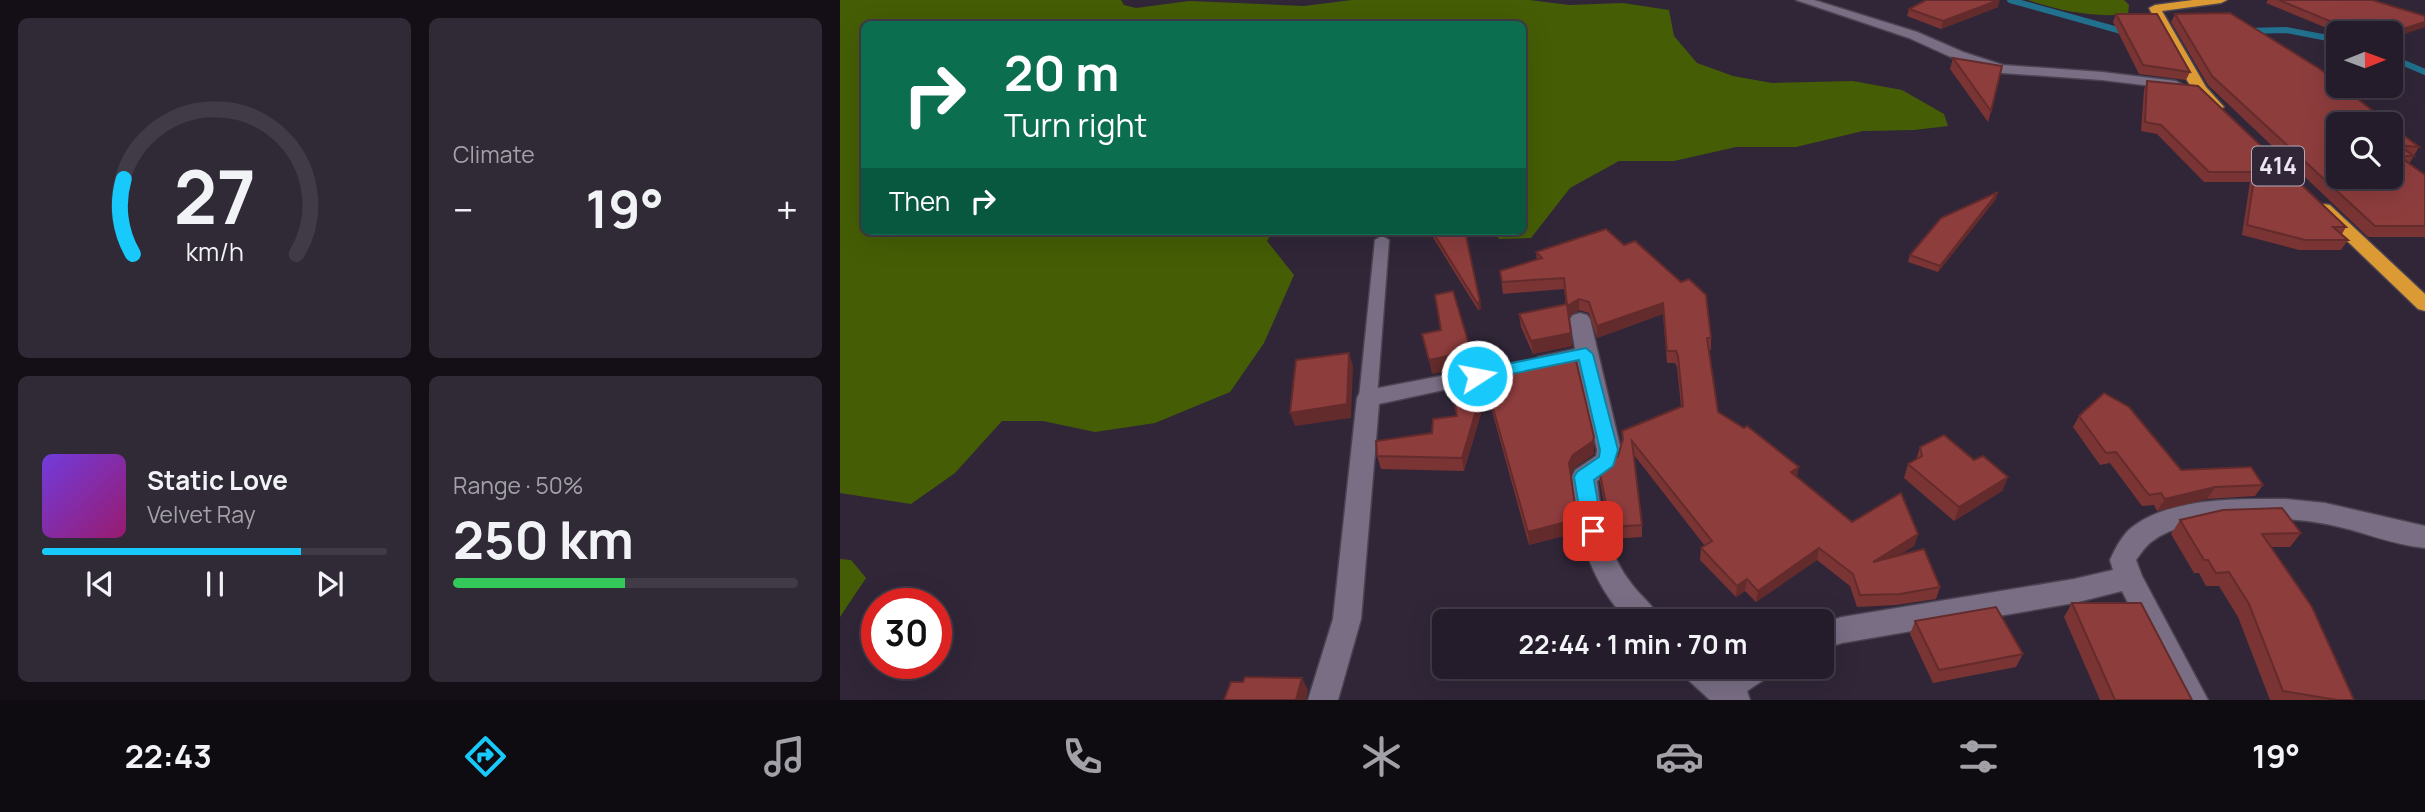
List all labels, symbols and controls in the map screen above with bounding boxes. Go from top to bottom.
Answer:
north arrow [2326,21,2403,98]
map controls [2326,21,2403,189]
text: 20 m [1004,39,1119,106]
icon: right [889,49,980,140]
text: Turn right [1004,103,1147,147]
button: search [2326,112,2403,189]
text: Climate [453,138,535,170]
text: 27 [173,146,256,246]
road number: 414 [2252,146,2304,186]
text: 19° [586,173,664,244]
icon: right [964,182,1002,220]
text: − [453,183,474,235]
text: + [776,183,798,235]
text: Then [889,183,950,219]
text: km/h [185,234,244,269]
position arrow [1440,339,1514,413]
text: Static Love [147,462,288,498]
text: Range · 50% [453,469,583,501]
text: Velvet Ray [147,498,256,530]
pin [1563,501,1623,561]
text: 250 km [453,504,634,575]
icon: arrive [1574,512,1612,550]
icon: previous [81,565,119,603]
icon: pause [196,565,234,603]
icon: next [311,565,349,603]
speed limit sign: 30 [861,588,952,679]
text: 22:44 · 1 min · 70 m [1519,626,1747,662]
icon: directions [461,732,510,781]
icon: music [760,732,809,781]
icon: phone [1058,732,1107,781]
icon: climate [1357,732,1406,781]
icon: car [1655,732,1704,781]
icon: filters [1954,732,2003,781]
text: 22:43 [125,734,212,778]
text: 19° [2252,734,2300,778]

